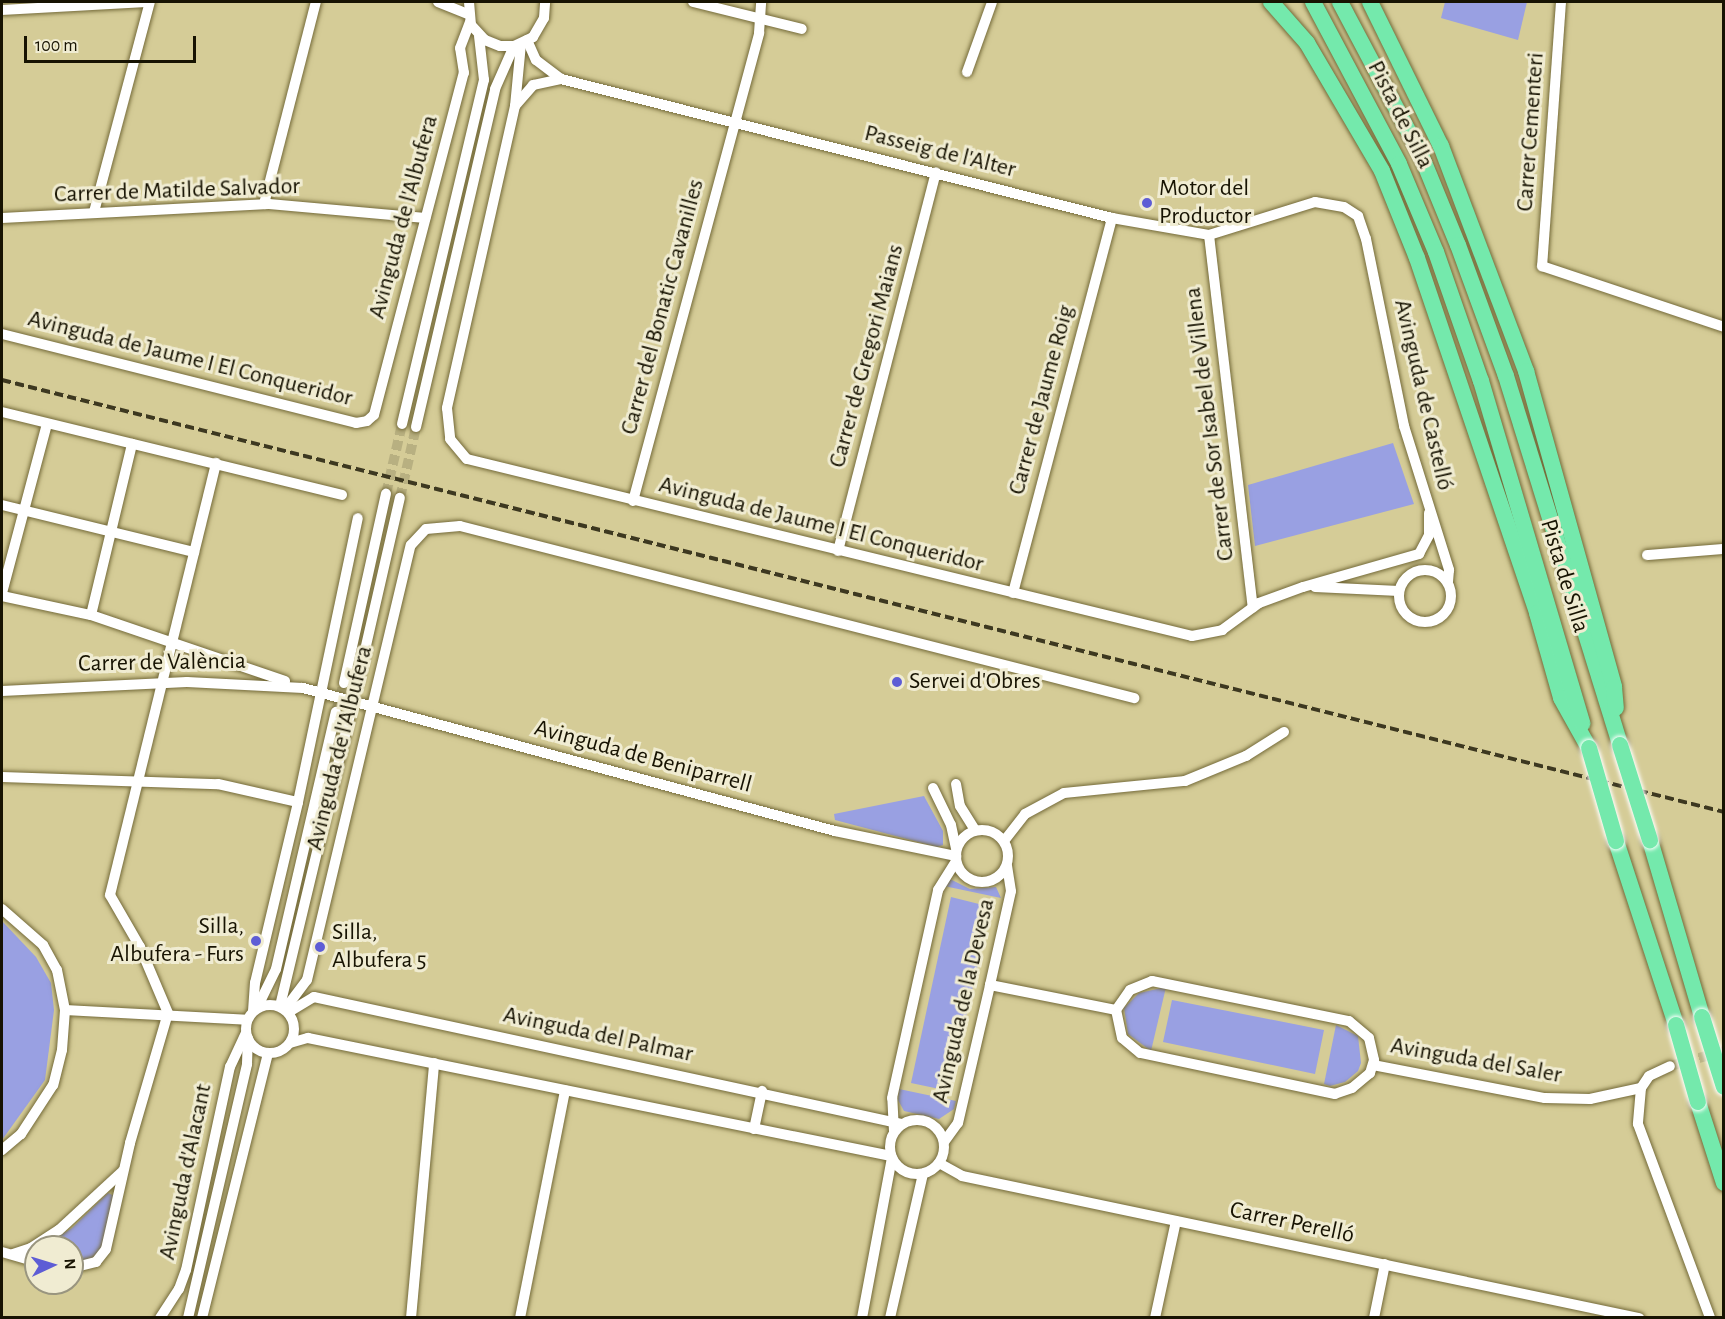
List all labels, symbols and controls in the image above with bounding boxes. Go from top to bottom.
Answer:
scale bar [27,24,200,62]
text: 100 m [35,37,78,55]
street label: Carrer Cementeri [1511,52,1551,212]
street label: Pista de Silla [1361,56,1439,174]
street label: Avinguda de l'Albufera [363,112,445,322]
street label: Passeig de l'Alter [861,119,1019,185]
street label: Carrer de Matilde Salvador [54,172,300,210]
place label: Motor del Productor [1159,175,1251,231]
street label: Carrer del Bonatic Cavanilles [615,176,711,438]
marker: Motor del Productor [1140,196,1154,210]
street label: Carrer de Gregori Maians [823,241,911,471]
street label: Carrer de Sor Isabel de Villena [1179,286,1241,562]
street label: Avinguda de Castelló [1387,297,1459,493]
street label: Carrer de Jaume Roig [1003,302,1081,498]
street label: Avinguda de Jaume I El Conqueridor [25,305,355,413]
street label: Avinguda de Jaume I El Conqueridor [656,471,986,579]
street label: Pista de Silla [1533,516,1595,636]
street label: Avinguda de l'Albufera [301,643,379,853]
street label: Carrer de València [78,647,246,679]
place label: Servei d'Obres [909,668,1041,696]
marker: Servei d'Obres [890,675,904,689]
street label: Avinguda de Beniparrell [531,714,755,800]
street label: Avinguda de la Devesa [926,896,1002,1106]
place label: Silla, Albufera - Furs [110,913,244,969]
place label: Silla, Albufera 5 [332,919,427,975]
marker: Silla, Albufera - Furs [249,934,263,948]
marker: Silla, Albufera 5 [313,940,327,954]
street label: Avinguda del Palmar [501,1001,695,1069]
street label: Avinguda del Saler [1388,1032,1564,1090]
street label: Avinguda d'Alacant [153,1082,219,1262]
street label: Carrer Perelló [1227,1196,1357,1250]
north arrow [24,1235,84,1295]
text: N [62,1258,78,1270]

